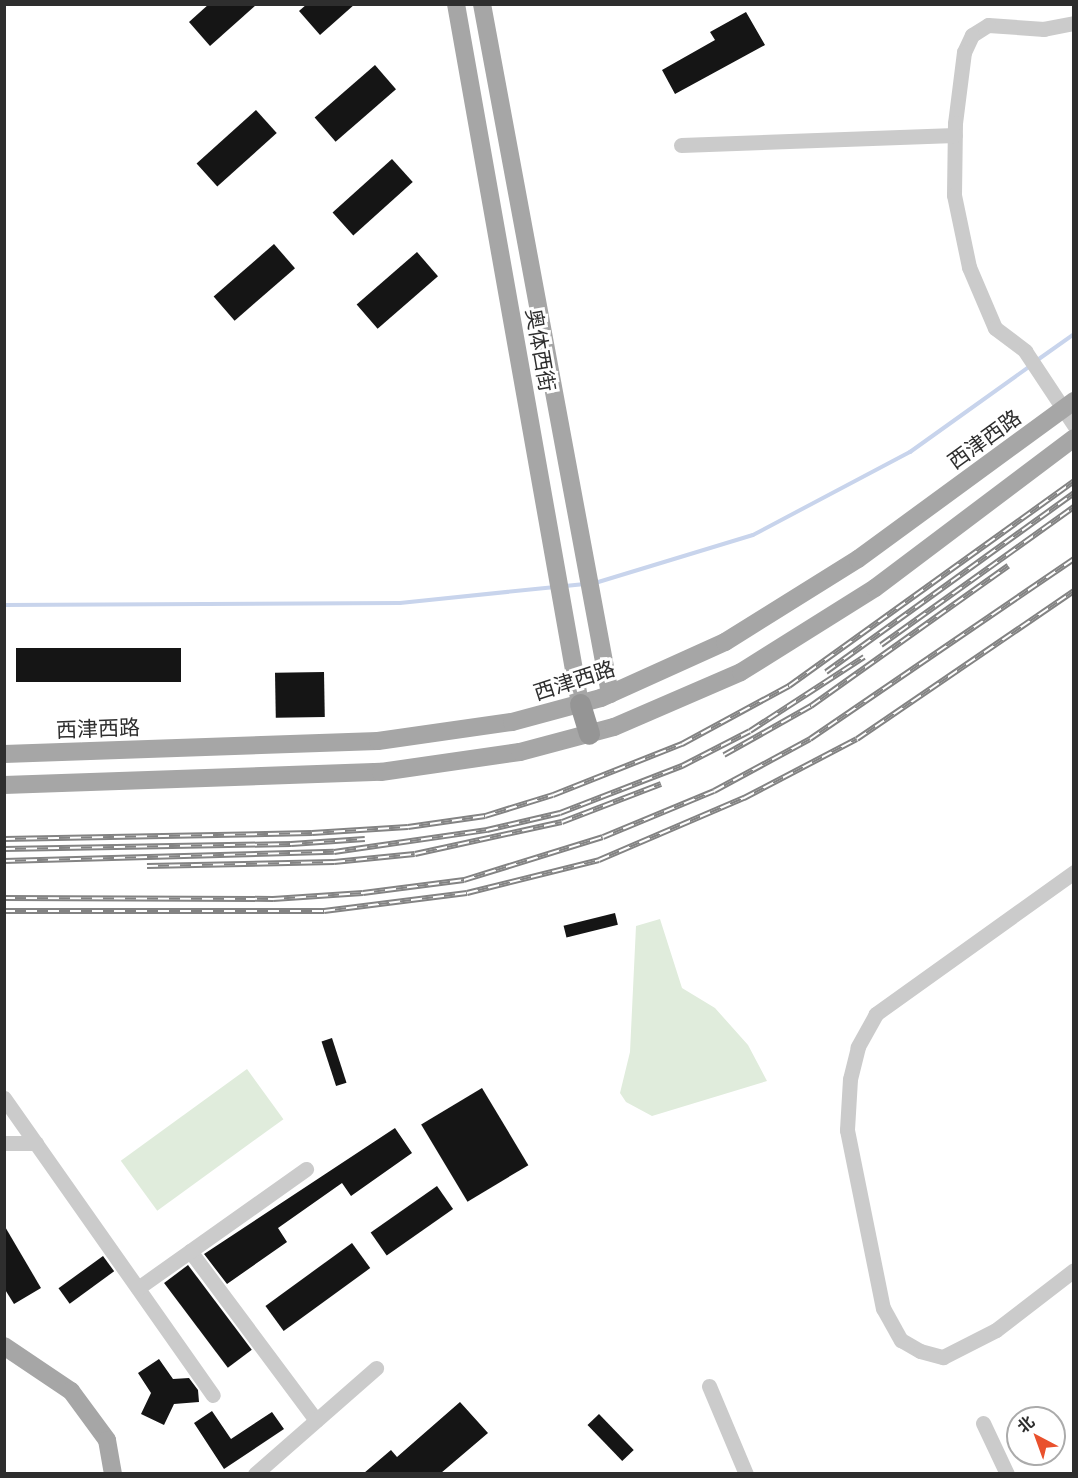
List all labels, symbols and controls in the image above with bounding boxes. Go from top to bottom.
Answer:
street label: 奥体西街 [521,306,561,394]
street label: 西津西路 [943,404,1025,474]
street label: 西津西路 [530,655,618,705]
street label: 西津西路 [56,714,140,742]
north arrow [1006,1406,1066,1466]
text: 北 [1012,1410,1039,1438]

